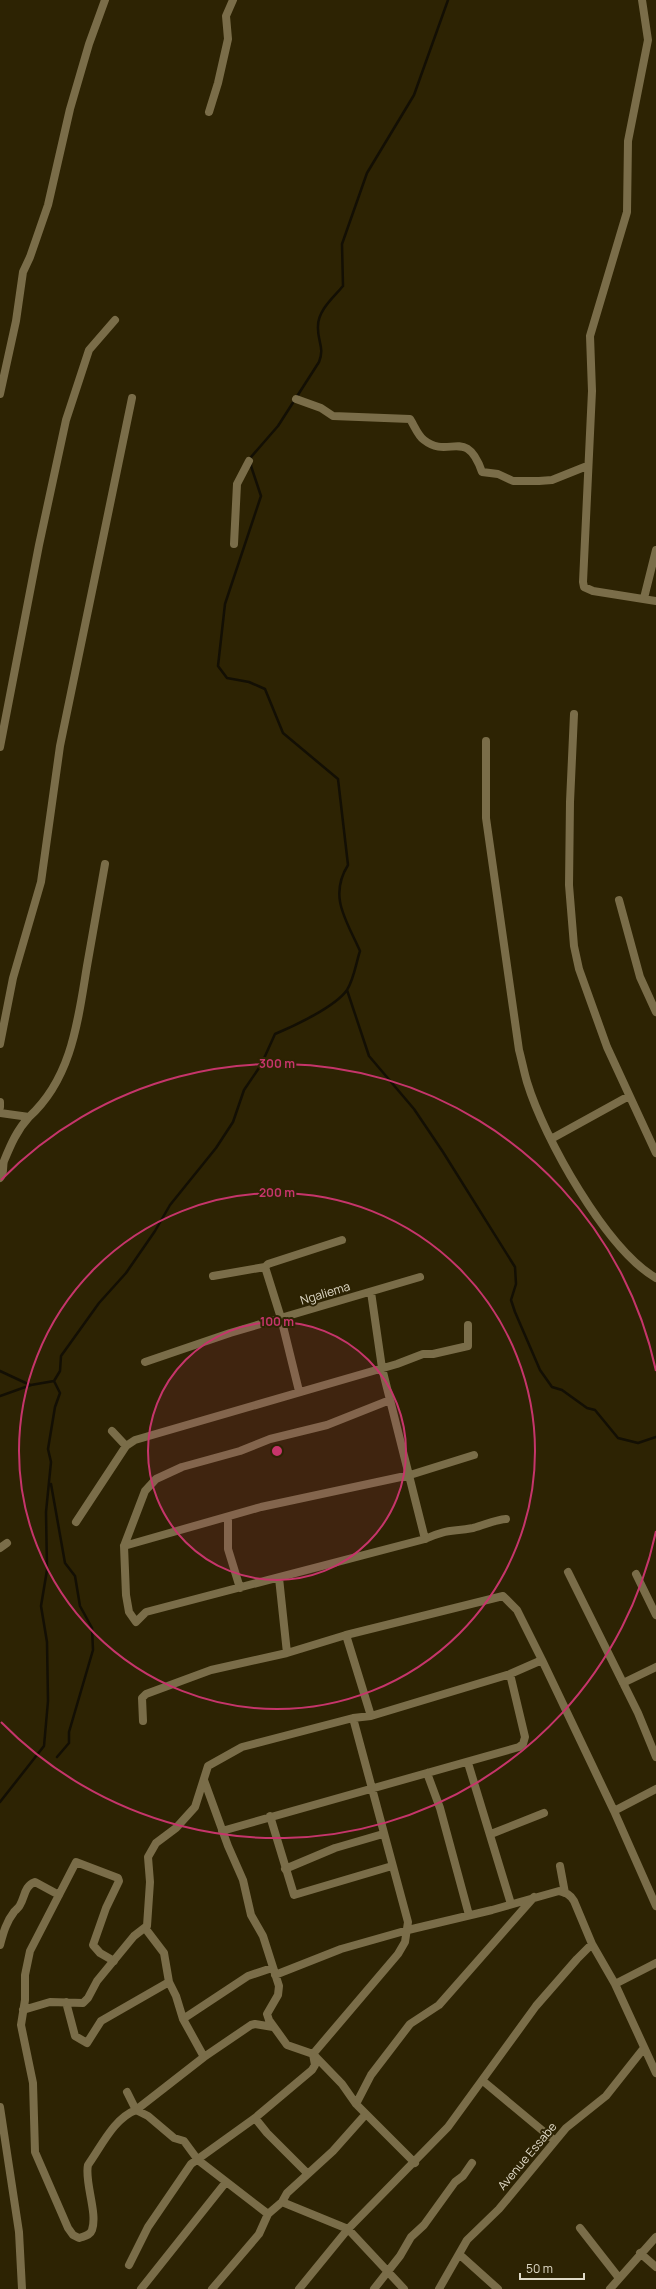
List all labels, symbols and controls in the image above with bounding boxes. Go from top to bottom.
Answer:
text: 300 m [259,1055,295,1072]
text: 200 m [259,1184,295,1201]
street label: Ngaliema [298,1277,352,1309]
text: 100 m [260,1313,294,1330]
centre of rings [270,1444,284,1458]
street label: Avenue Essabe [494,2118,560,2194]
scale bar [520,2255,584,2281]
text: 50 m [526,2260,553,2277]

